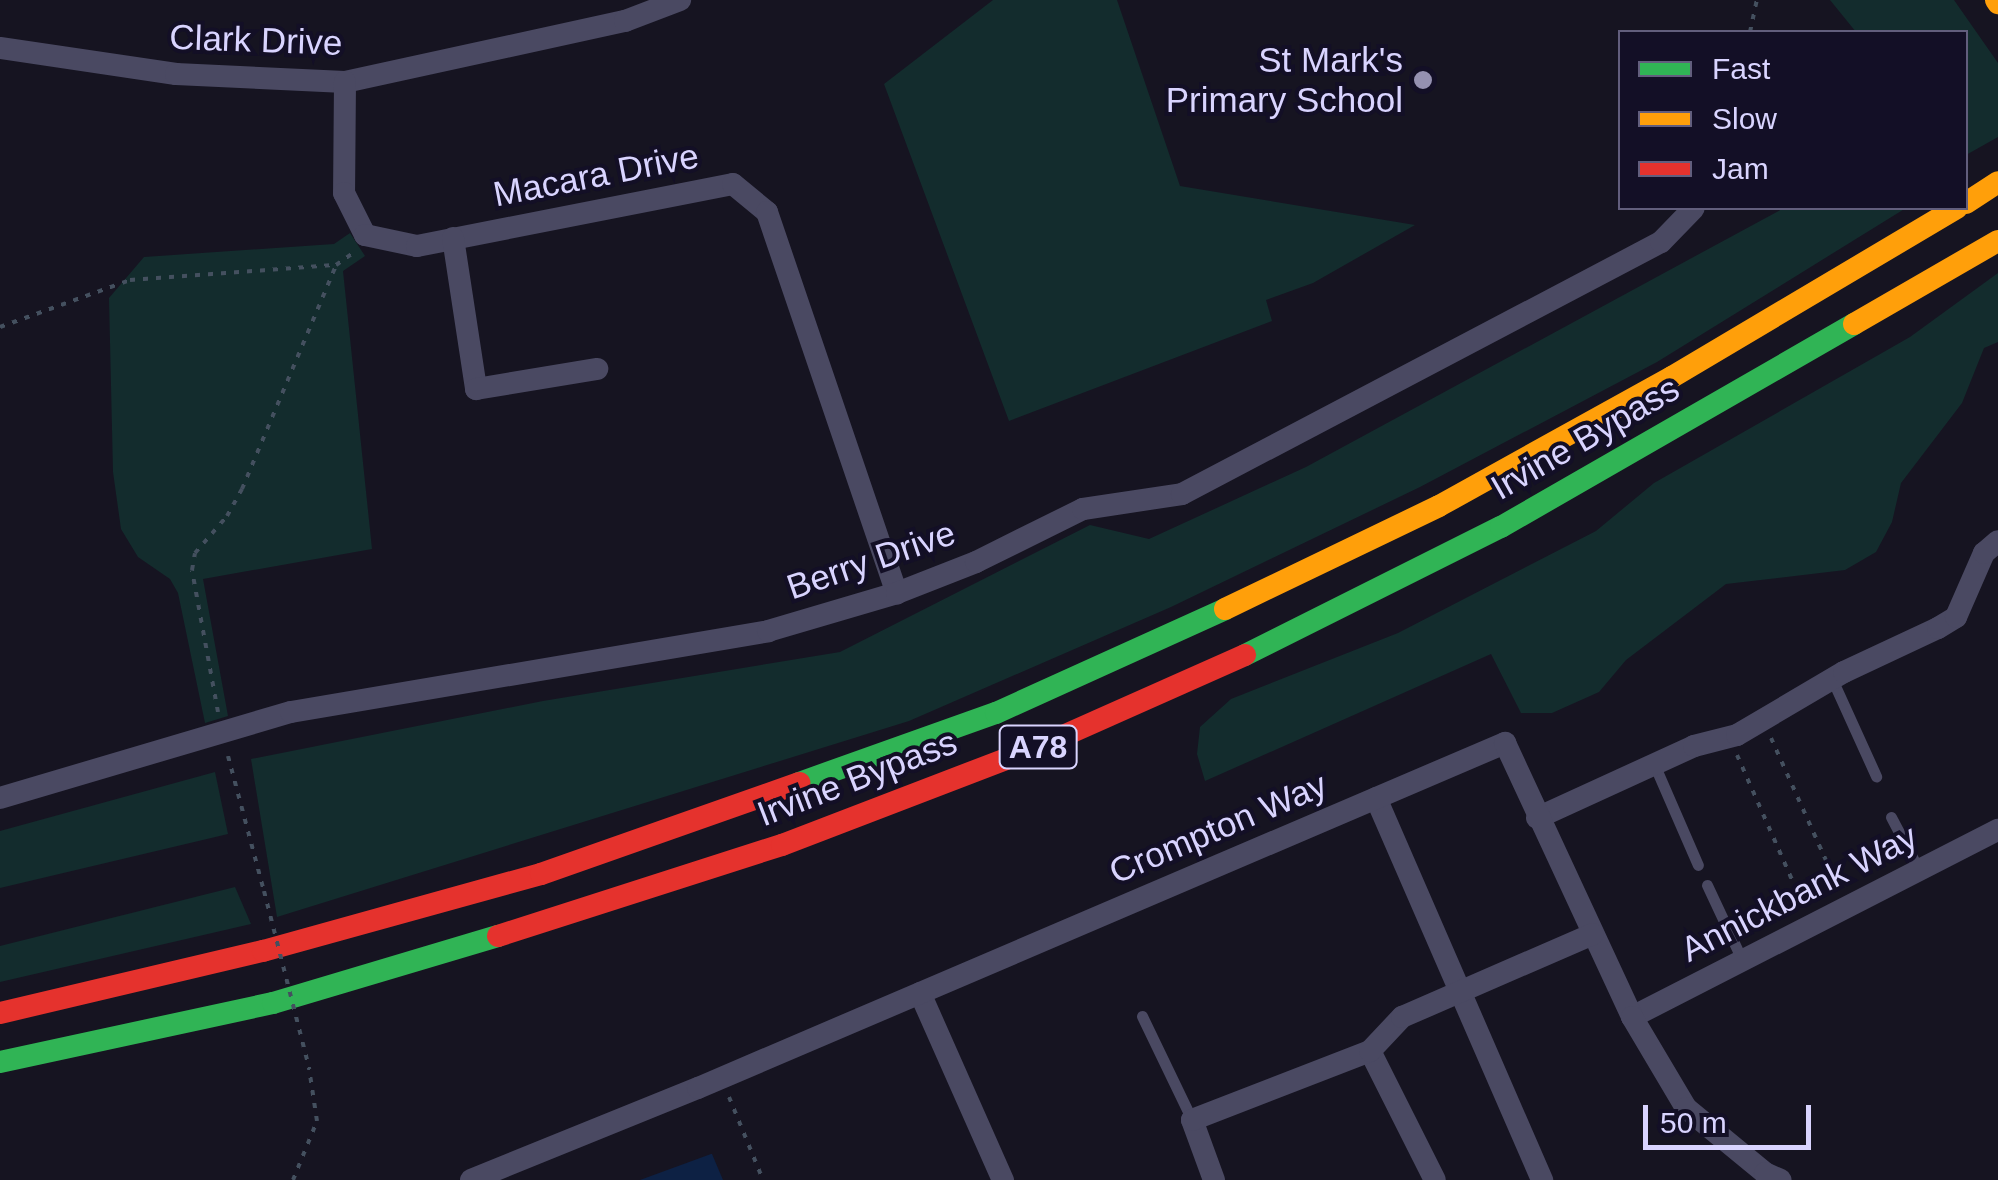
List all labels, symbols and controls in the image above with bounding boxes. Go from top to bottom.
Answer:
street label: Clark Drive [169,16,343,64]
legend [1618,30,1968,210]
place label: St Mark's Primary School [1166,39,1403,121]
text: Fast [1712,52,1770,85]
marker: St Mark's Primary School [1412,69,1434,91]
text: Slow [1712,102,1777,135]
street label: Macara Drive [490,135,702,215]
text: Jam [1712,152,1769,185]
street label: Irvine Bypass [1484,367,1686,509]
street label: Berry Drive [781,512,961,608]
road number: A78 [998,720,1078,774]
street label: Irvine Bypass [751,721,963,835]
street label: Crompton Way [1103,763,1333,893]
street label: Annickbank Way [1674,815,1924,971]
scale bar [1648,1085,1816,1147]
text: 50 m [1660,1106,1727,1139]

